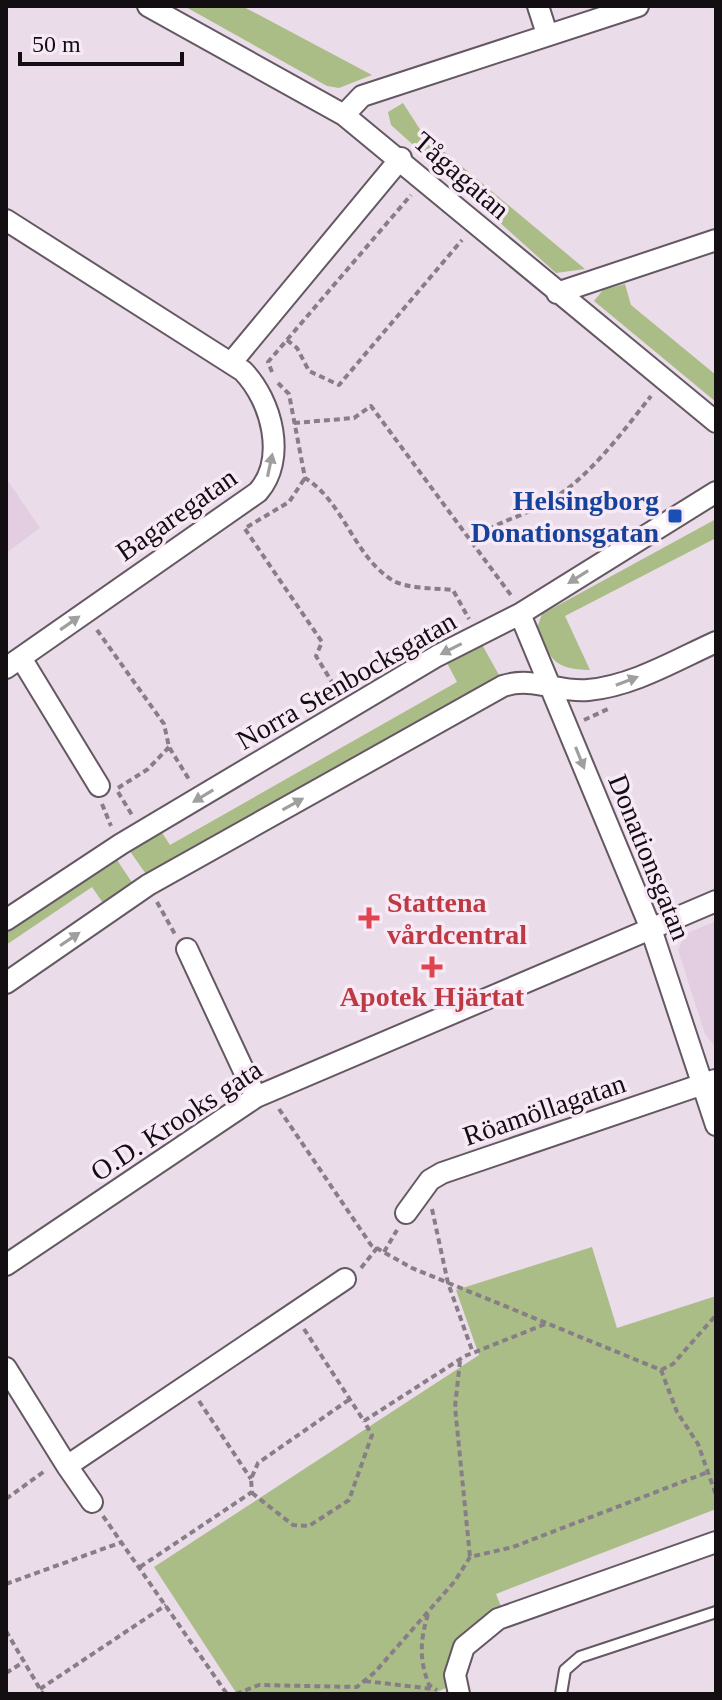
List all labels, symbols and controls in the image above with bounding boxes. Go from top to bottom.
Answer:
scale bar [20,16,182,66]
text: 50 m [32,31,81,57]
street label: Tågagatan [408,125,516,225]
one-way arrow [265,453,277,478]
street label: Bagaregatan [110,462,242,567]
place label: Helsingborg Donationsgatan [471,485,659,548]
marker: Helsingborg Donationsgatan [666,507,684,525]
one-way arrow [567,570,589,584]
street label: Norra Stenbocksgatan [231,605,461,756]
one-way arrow [60,616,81,632]
one-way arrow [439,643,462,656]
one-way arrow [615,674,639,687]
one-way arrow [574,746,587,769]
street label: Donationsgatan [602,770,697,944]
one-way arrow [192,788,214,802]
one-way arrow [281,797,304,811]
place label: Stattena vårdcentral [387,887,527,950]
marker: Stattena vårdcentral [358,907,380,929]
one-way arrow [60,931,81,946]
marker: Apotek Hjärtat [423,958,441,976]
place label: Apotek Hjärtat [340,981,525,1012]
street label: O.D. Krooks gata [85,1053,268,1187]
street label: Röamöllagatan [459,1067,629,1152]

